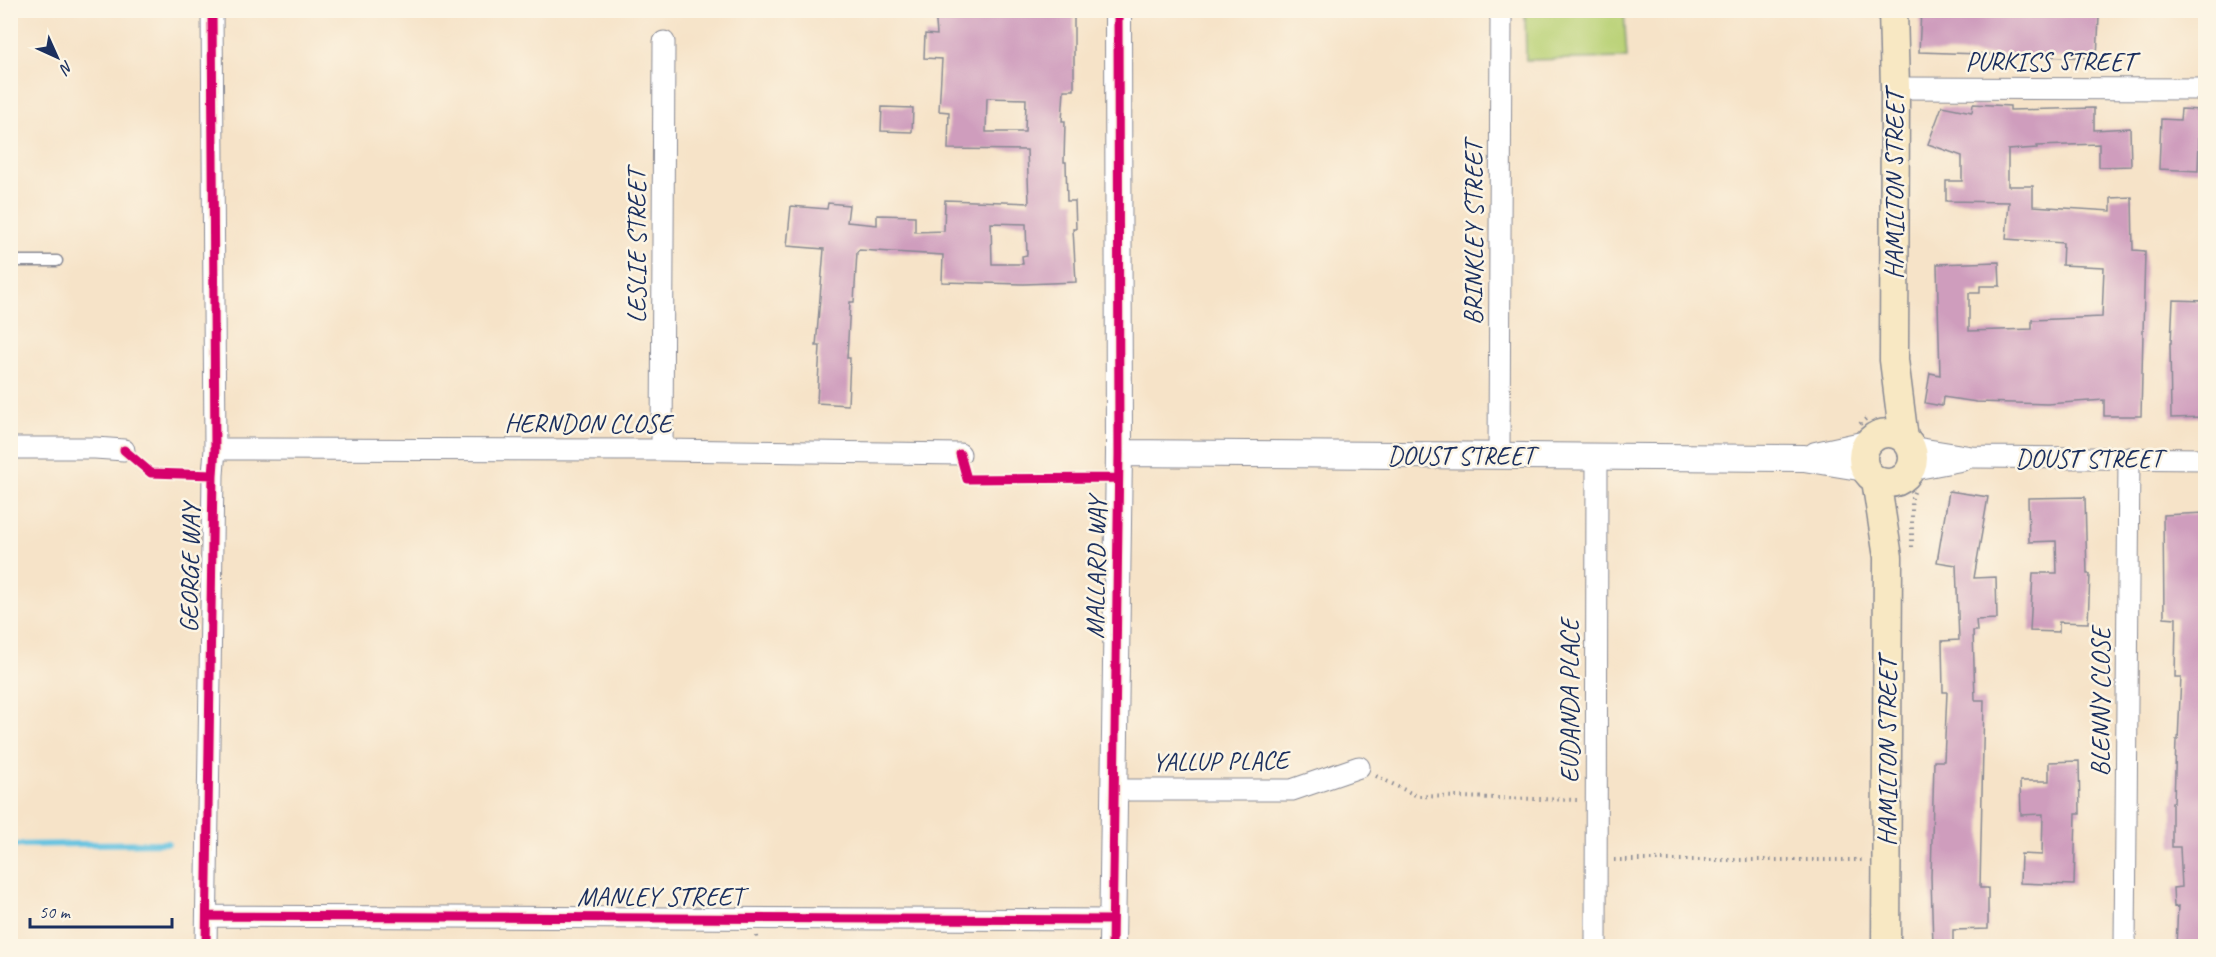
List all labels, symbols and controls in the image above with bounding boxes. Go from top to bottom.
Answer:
north arrow [27,27,87,87]
street label: PURKISS STREET [1965,45,2142,78]
text: N [54,56,77,80]
street label: HAMILTON STREET [1878,84,1911,279]
street label: BRINKLEY STREET [1457,136,1490,325]
street label: LESLIE STREET [620,164,653,323]
street label: HERNDON CLOSE [505,407,675,440]
street label: DOUST STREET [1387,439,1540,472]
street label: DOUST STREET [2015,442,2168,475]
street label: MALLARD WAY [1078,492,1114,639]
street label: GEORGE WAY [172,499,208,633]
street label: EUDANDA PLACE [1553,615,1586,783]
street label: BLENNY CLOSE [2084,624,2117,776]
street label: HAMILTON STREET [1871,651,1904,846]
street label: YALLUP PLACE [1152,743,1292,779]
street label: MANLEY STREET [577,880,749,913]
scale bar [30,891,172,929]
text: 50 m [39,901,72,923]

